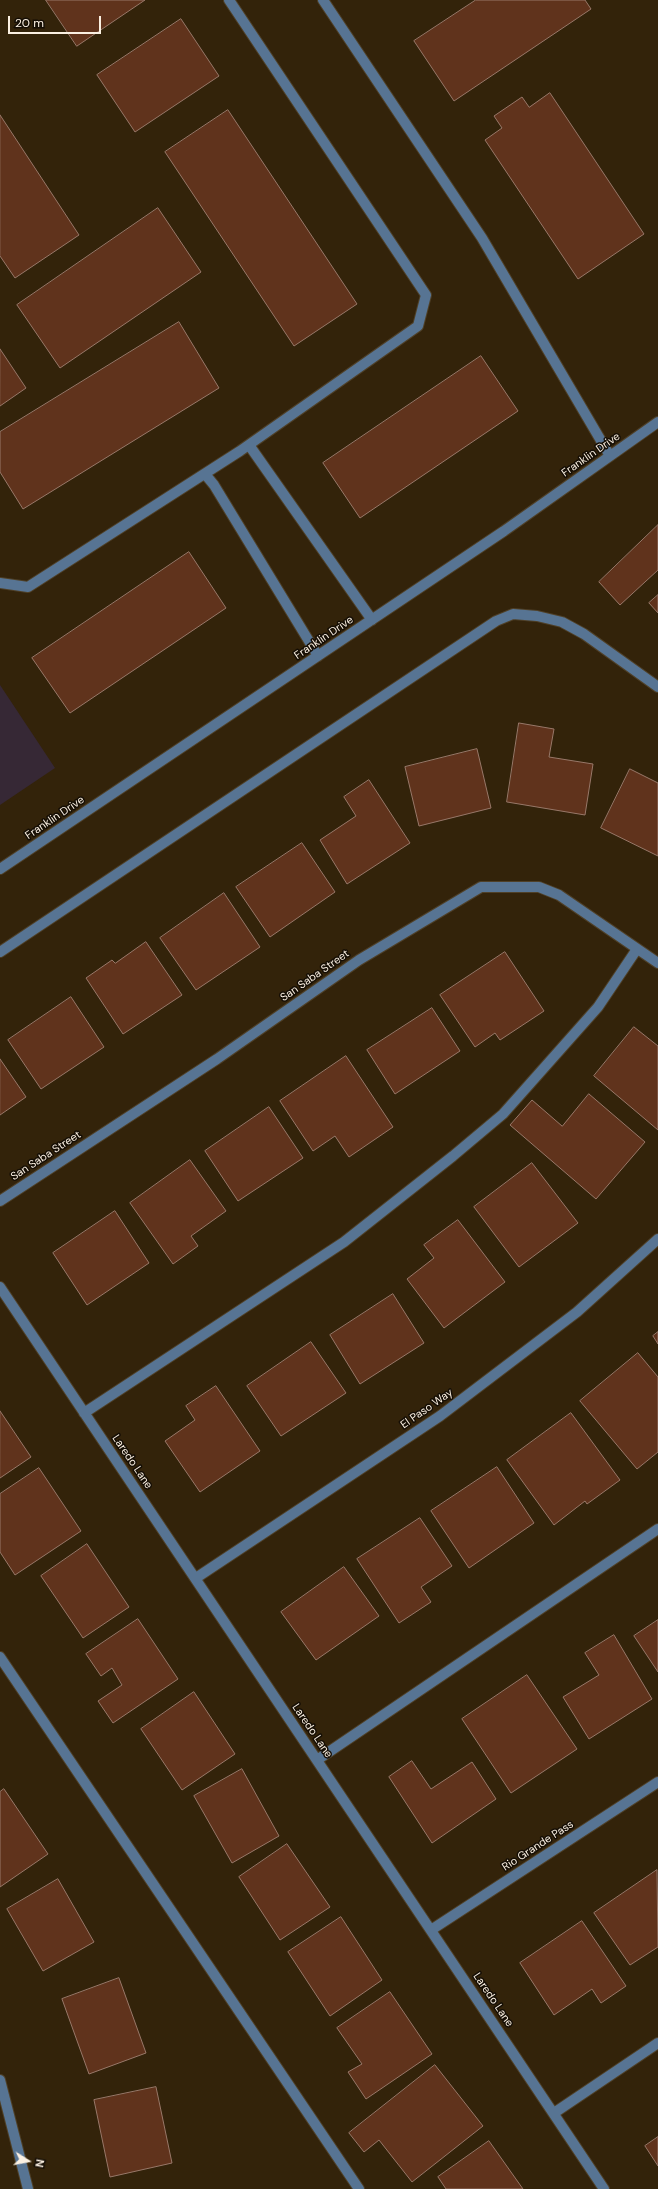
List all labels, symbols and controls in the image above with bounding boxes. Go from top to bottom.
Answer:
scale bar [10,8,103,34]
text: 20 m [15,15,44,31]
street label: Franklin Drive [559,430,623,480]
street label: Franklin Drive [292,613,356,663]
street label: Franklin Drive [23,793,87,843]
street label: San Saba Street [278,947,352,1005]
street label: San Saba Street [8,1128,84,1184]
street label: El Paso Way [398,1386,456,1432]
street label: Laredo Lane [109,1432,155,1492]
street label: Laredo Lane [289,1701,335,1761]
street label: Rio Grande Pass [500,1818,576,1874]
street label: Laredo Lane [470,1970,516,2030]
north arrow [8,2141,48,2181]
text: N [32,2158,47,2169]

